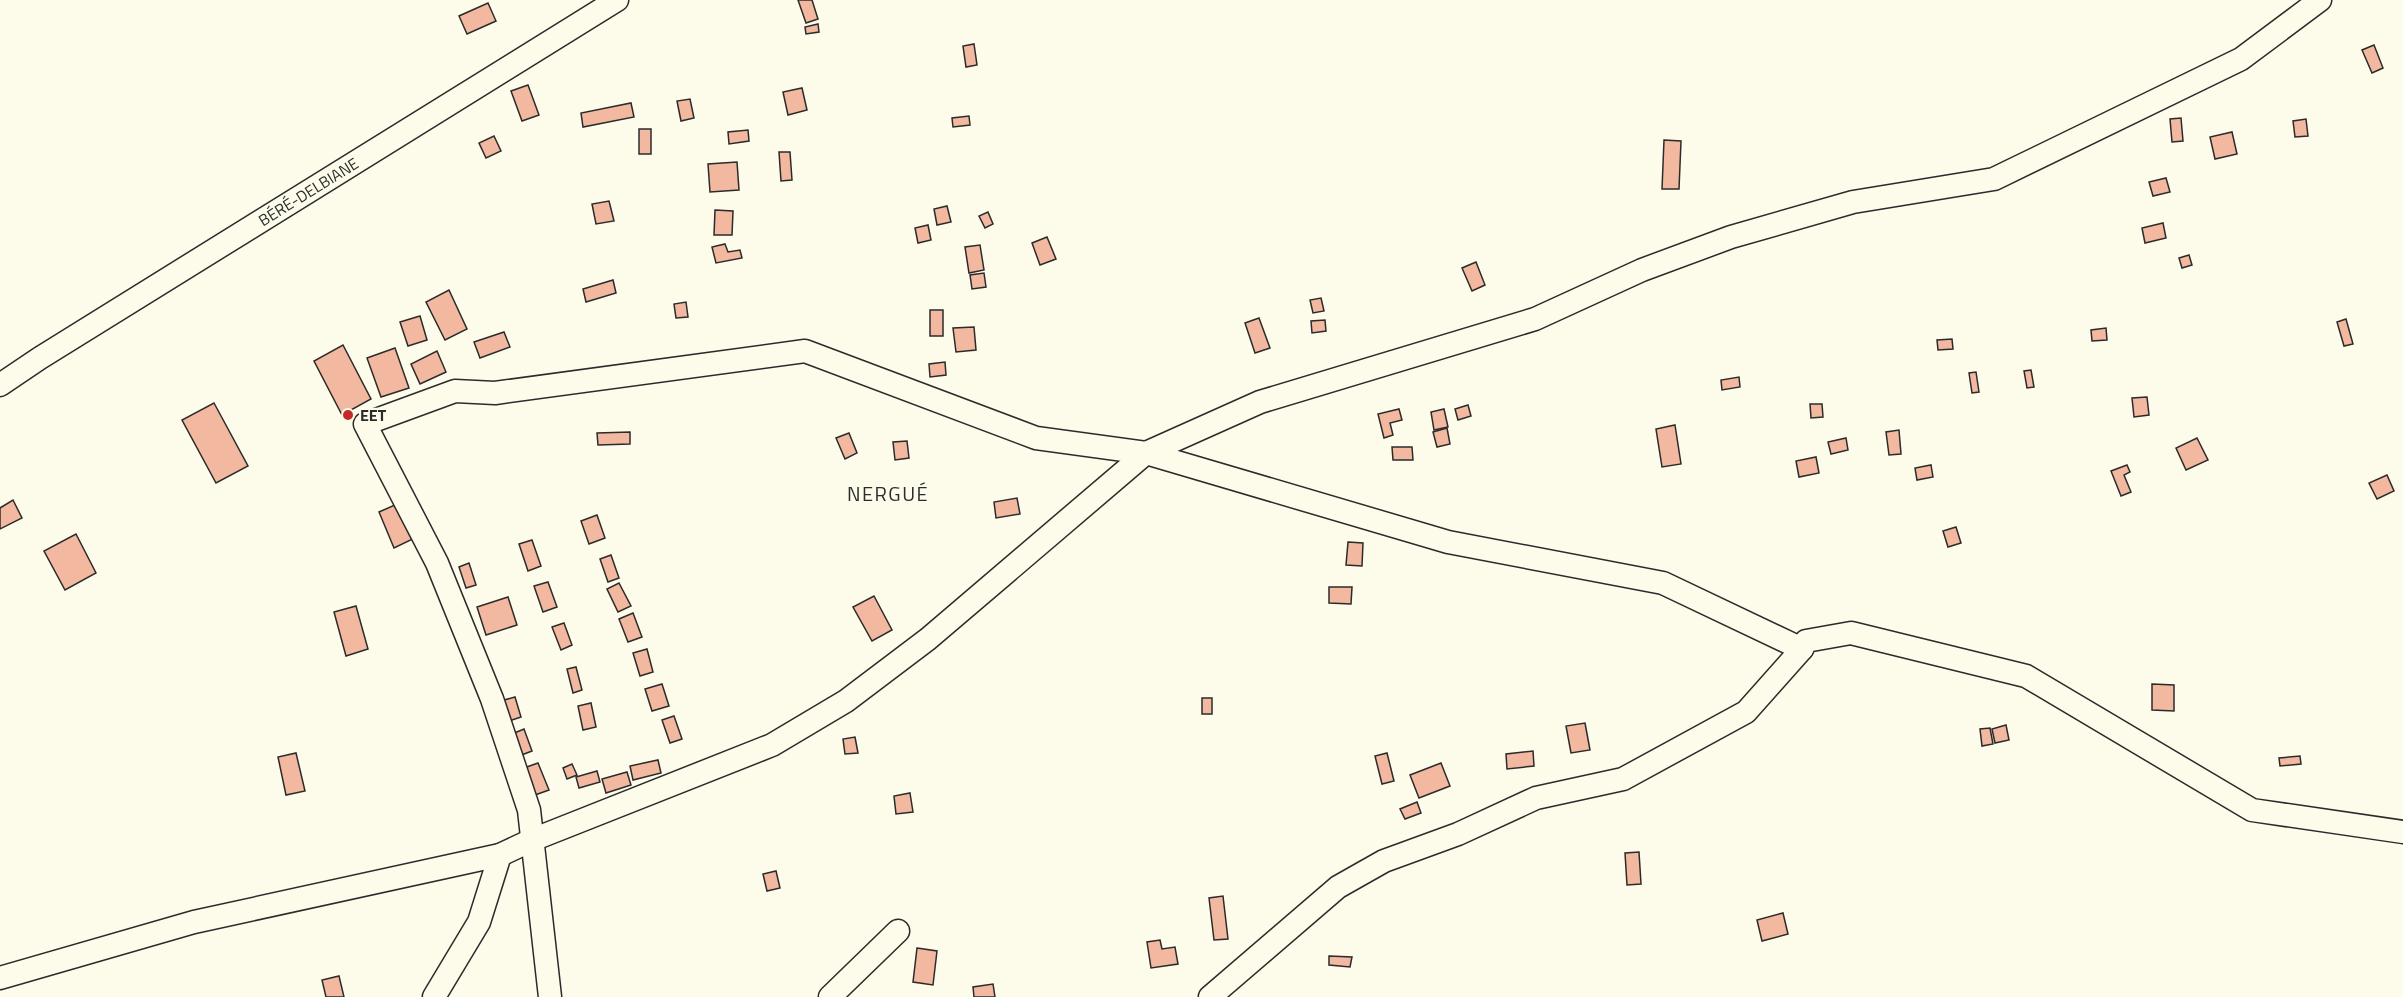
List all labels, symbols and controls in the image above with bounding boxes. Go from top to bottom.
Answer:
street label: BÉRÉ-DELBIANE [254,151,363,232]
place label: EET [360,403,387,427]
marker: EET [341,408,355,422]
district label: NERGUÉ [847,478,929,509]

